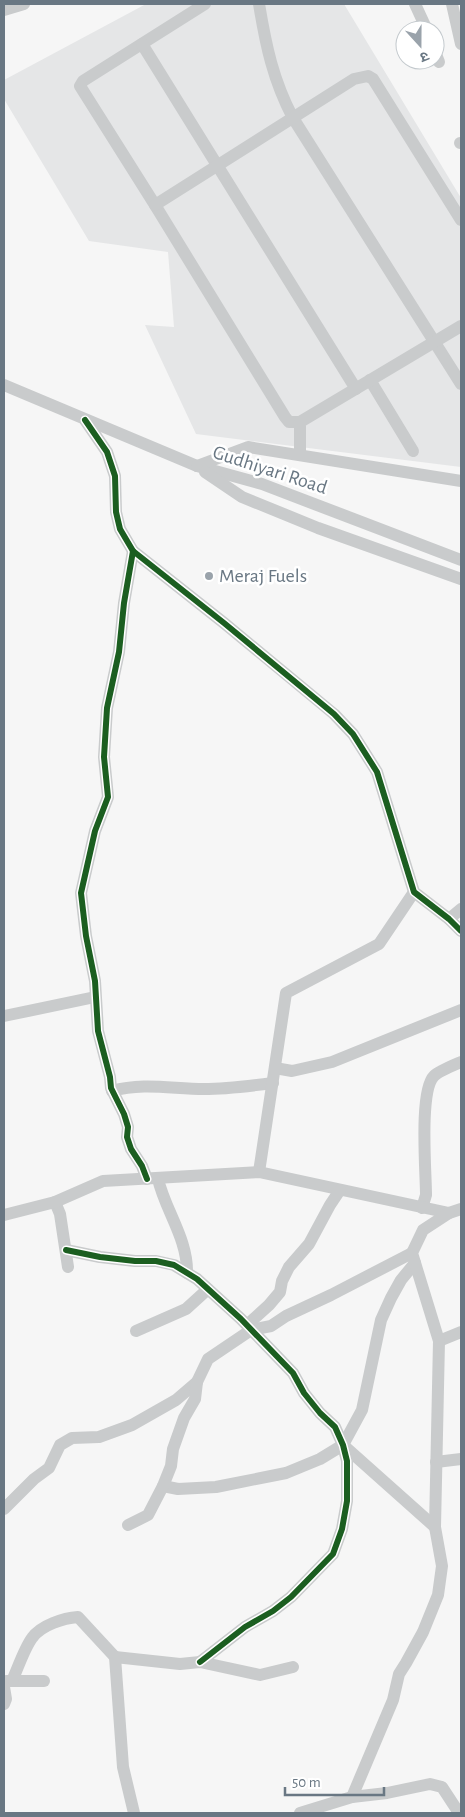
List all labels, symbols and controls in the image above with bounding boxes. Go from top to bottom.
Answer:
north arrow [395,20,445,70]
text: उ [417,48,431,64]
street label: Gudhiyari Road [210,442,330,498]
place label: Meraj Fuels [219,566,307,586]
marker: Meraj Fuels [203,570,215,582]
scale bar [285,1764,384,1796]
text: 50 m [292,1775,321,1790]

